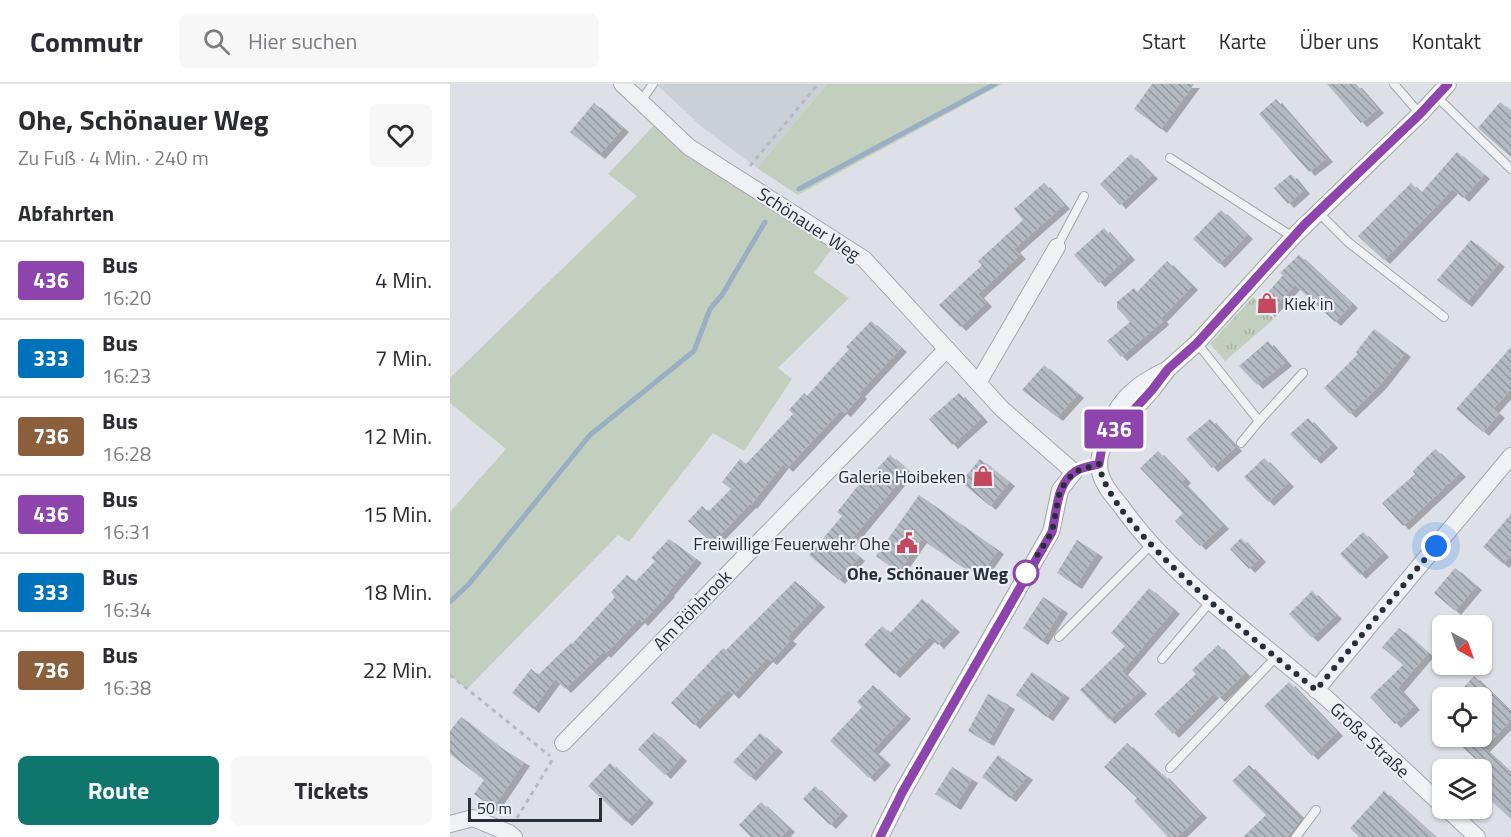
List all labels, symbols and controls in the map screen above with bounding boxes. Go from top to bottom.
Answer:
search box [179,14,599,68]
text: Commutr [30,20,143,63]
text: Hier suchen [248,24,357,58]
icon: search [200,25,233,58]
text: Start [1142,25,1186,57]
text: Karte [1219,25,1266,57]
text: Über uns [1299,25,1379,57]
text: Kontakt [1412,25,1481,57]
text: Ohe, Schönauer Weg [18,98,269,141]
button: heart [369,104,432,167]
text: Zu Fuß · 4 Min. · 240 m [18,142,209,173]
street label: Schönauer Weg [752,180,866,268]
text: Abfahrten [18,196,114,230]
text: Bus [102,248,138,282]
text: 4 Min. [375,263,432,297]
text: 436 [33,264,69,296]
text: 16:20 [102,282,151,313]
place label: Kiek in [1284,290,1333,317]
shop icon: Kiek in [1255,291,1279,315]
text: Bus [102,326,138,360]
text: 7 Min. [375,341,432,375]
text: 333 [33,342,69,374]
text: 16:23 [102,360,151,391]
text: Bus [102,404,138,438]
line badge: 436 [1080,410,1148,448]
text: 436 [1096,413,1132,445]
text: 12 Min. [363,419,432,453]
text: 736 [33,420,69,452]
text: 16:28 [102,438,151,469]
place label: Galerie Hoibeken [838,463,966,490]
shop icon: Galerie Hoibeken [971,464,995,488]
text: Bus [102,482,138,516]
text: 15 Min. [363,497,432,531]
text: 436 [33,498,69,530]
text: 16:31 [102,516,151,547]
place label: Freiwillige Feuerwehr Ohe [693,530,890,557]
public building icon: Freiwillige Feuerwehr Ohe [895,531,919,555]
your location [1421,531,1451,561]
text: Bus [102,560,138,594]
place label: Ohe, Schönauer Weg [847,560,1008,587]
marker: Ohe, Schönauer Weg [1013,560,1039,586]
street label: Am Röhbrook [647,563,738,656]
text: 18 Min. [363,575,432,609]
text: 333 [33,576,69,608]
text: 16:34 [102,594,151,625]
north arrow [1432,615,1492,675]
map controls [1432,615,1492,819]
text: Bus [102,638,138,672]
text: 22 Min. [363,653,432,687]
text: 736 [33,654,69,686]
text: 16:38 [102,672,151,703]
button: locate [1432,687,1492,747]
street label: Große Straße [1324,696,1416,784]
button: Route [18,756,219,825]
button: Tickets [231,756,432,825]
button: layers [1432,759,1492,819]
scale bar [468,795,602,822]
text: 50 m [477,796,512,820]

